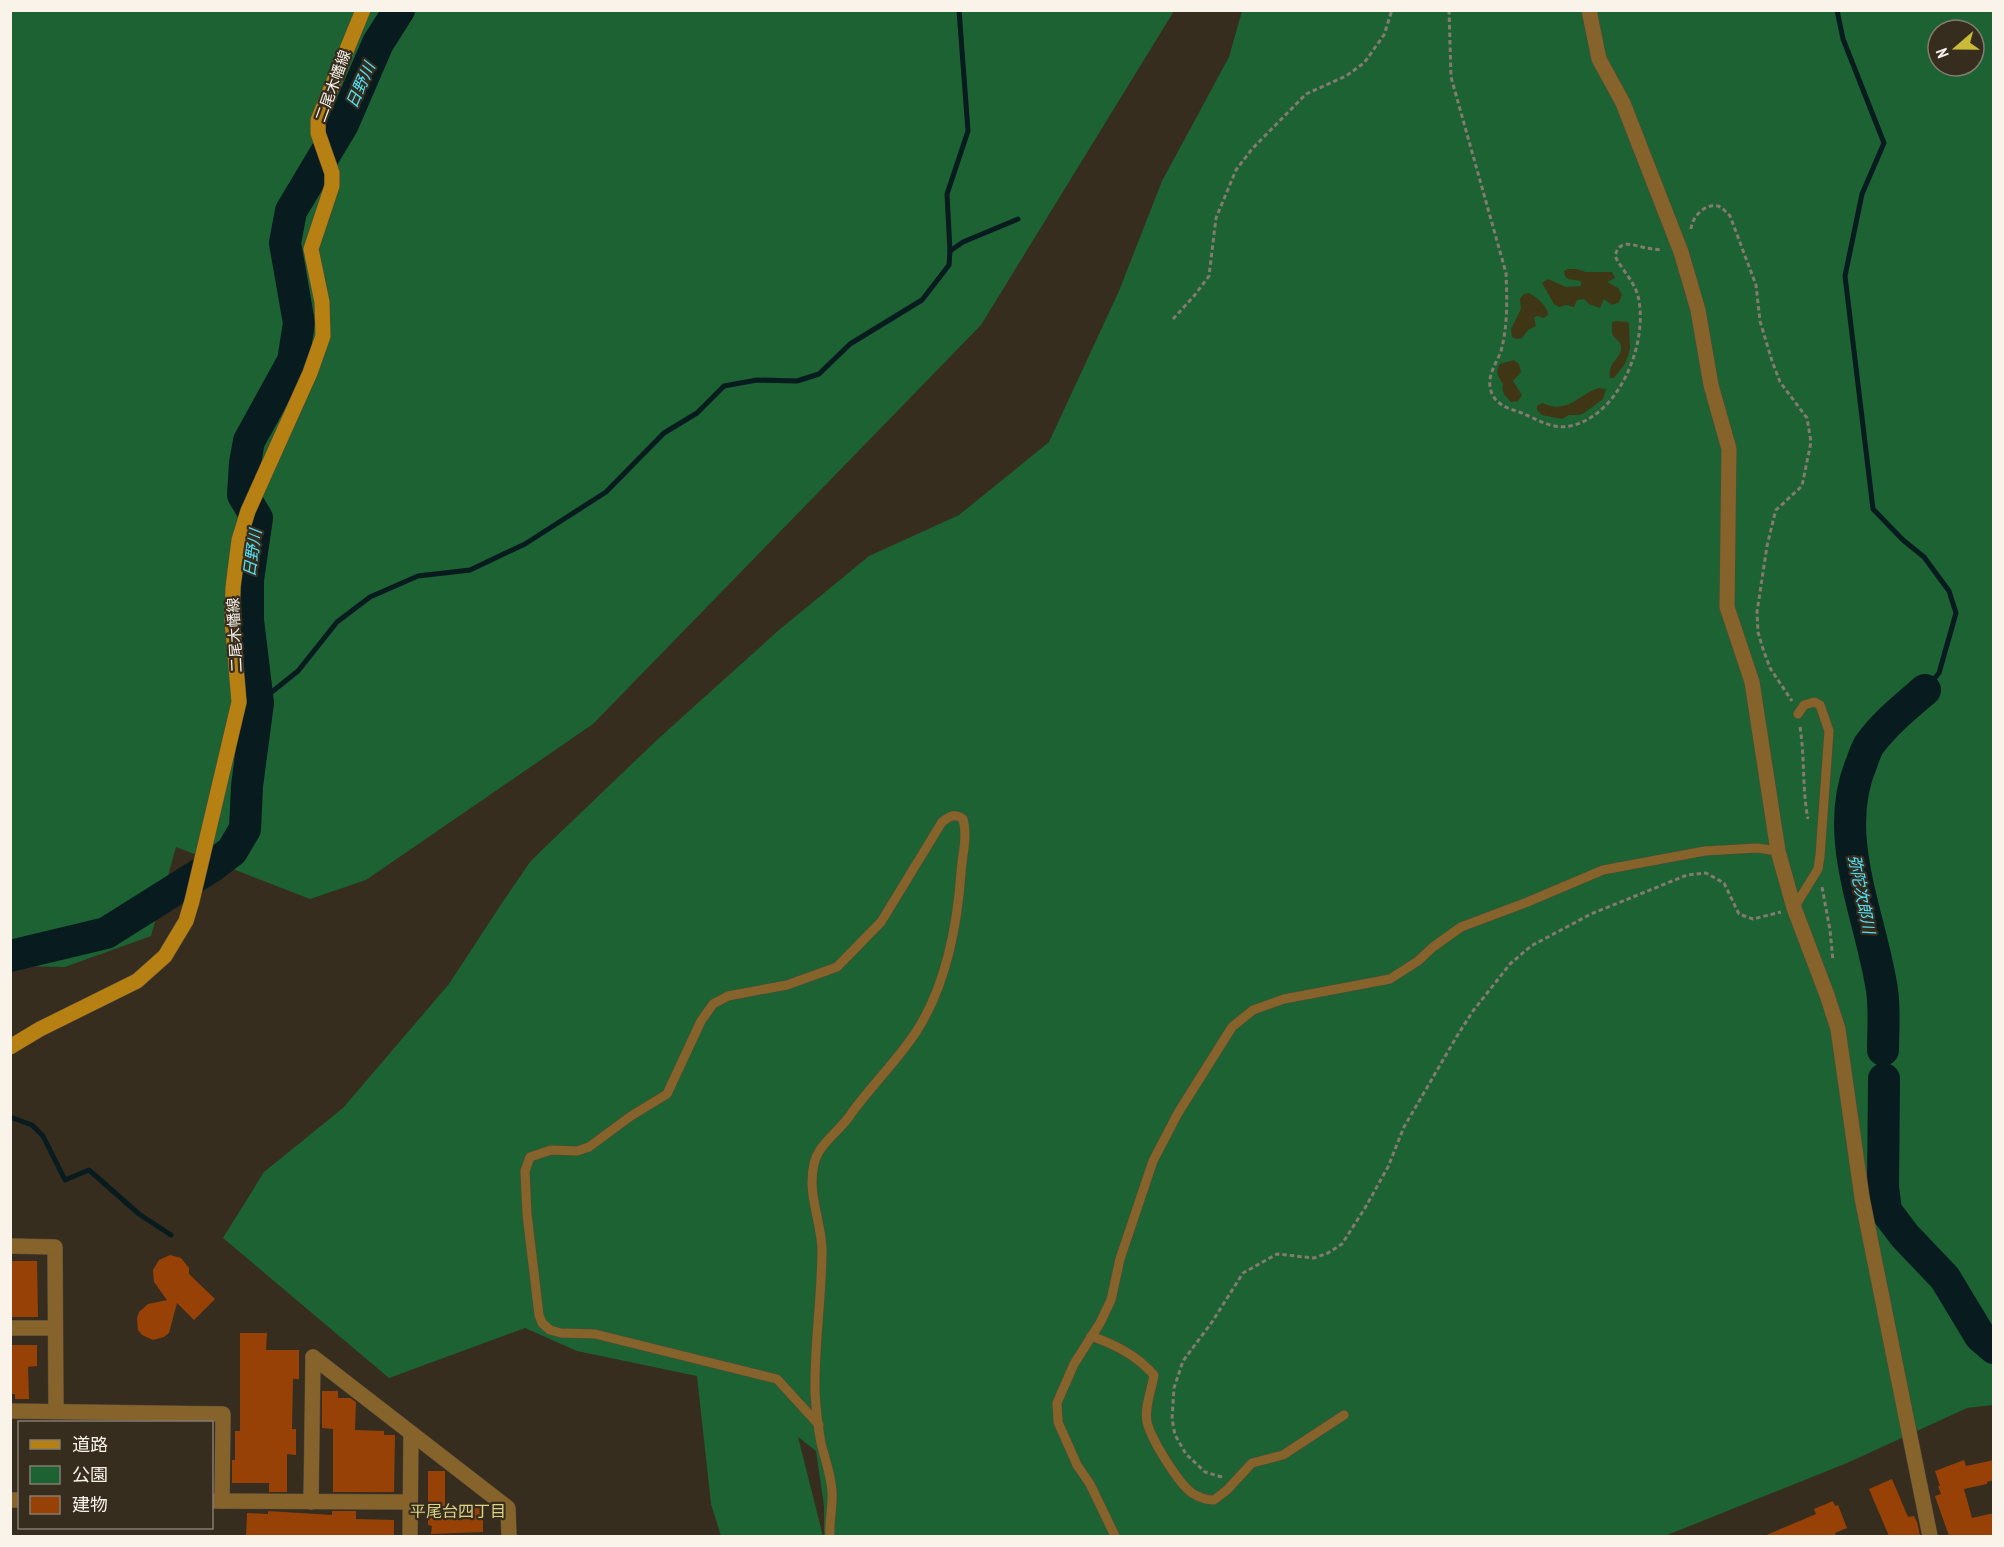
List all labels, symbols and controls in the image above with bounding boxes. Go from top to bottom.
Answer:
north arrow [1926,18,1986,78]
text: N [1931,46,1953,61]
street label: 二尾木幡線 [311,47,354,124]
water label: 日野川 [341,57,380,111]
water label: 日野川 [239,526,266,578]
street label: 二尾木幡線 [223,597,246,673]
water label: 弥陀次郎川 [1845,853,1880,937]
legend [18,1421,213,1529]
text: 道路 [72,1433,108,1456]
text: 公園 [72,1463,108,1486]
text: 建物 [72,1493,108,1516]
district label: 平尾台四丁目 [410,1501,506,1521]

